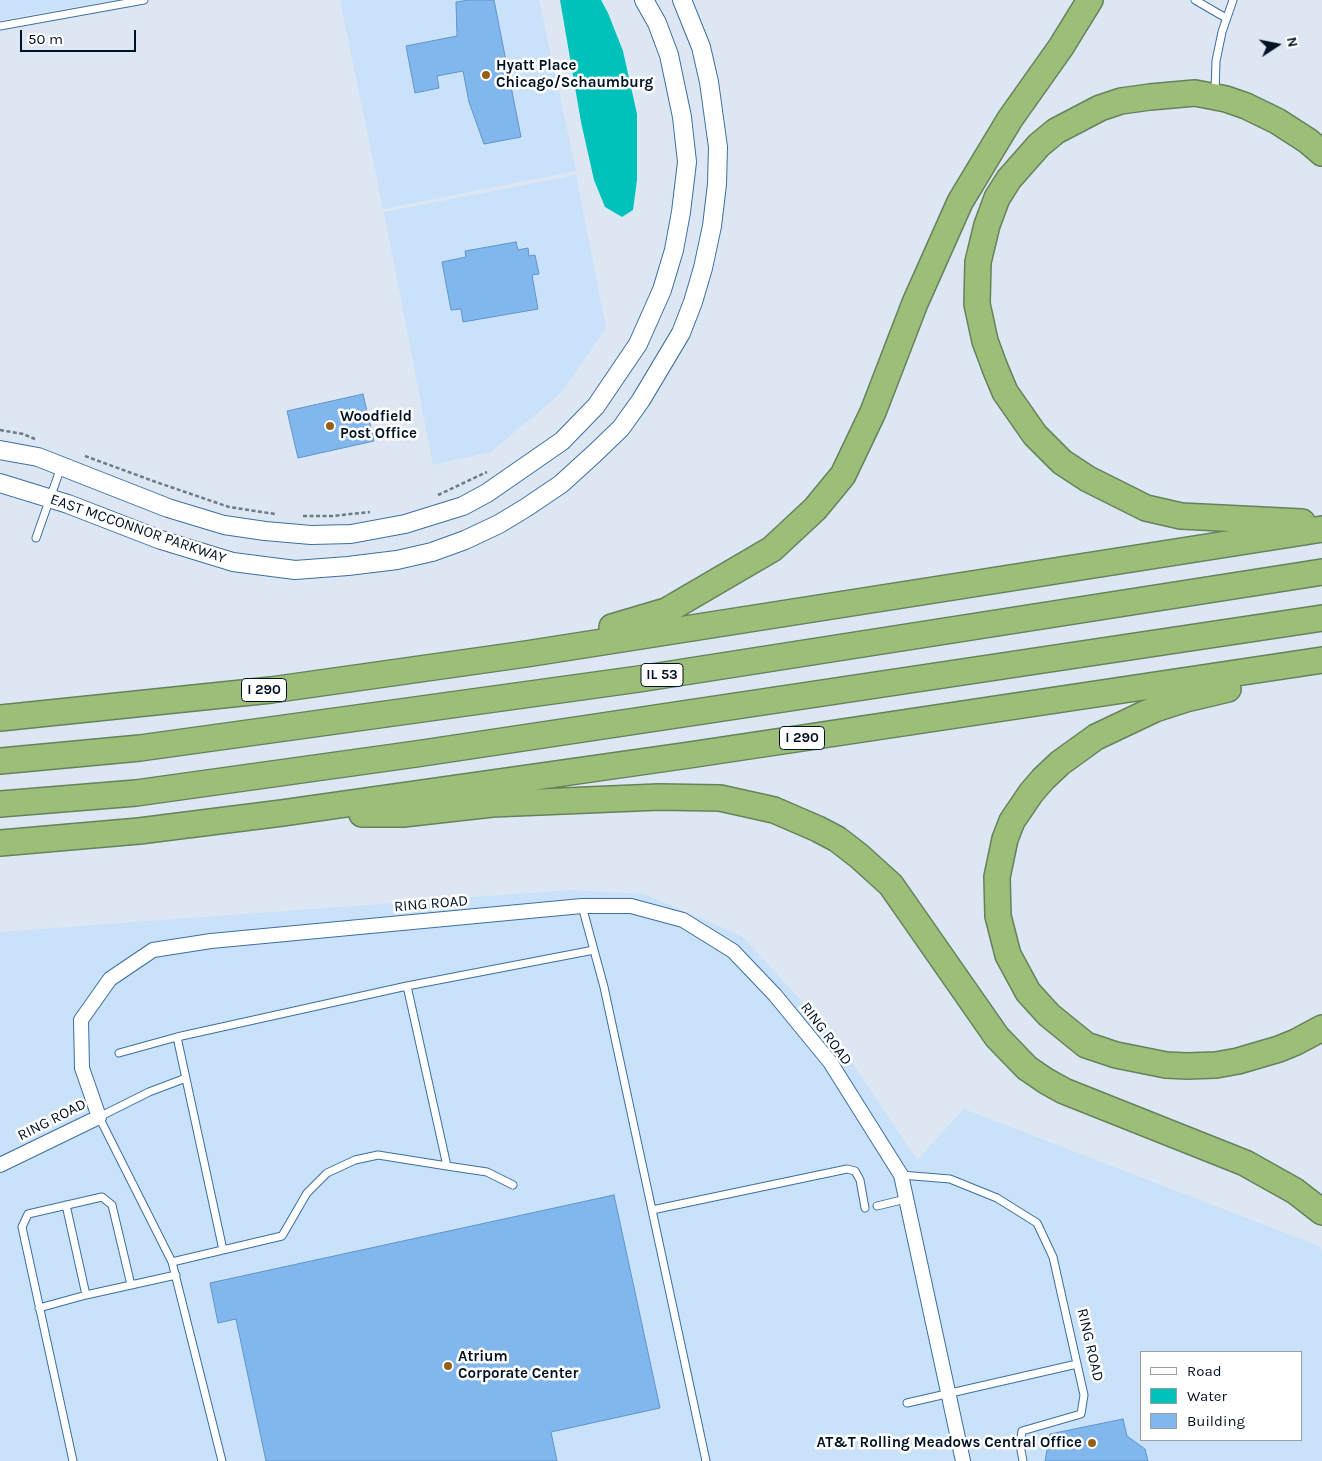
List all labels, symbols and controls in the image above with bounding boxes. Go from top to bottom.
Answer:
scale bar [22,20,139,52]
north arrow [1252,20,1302,70]
text: 50 m [28,30,63,48]
text: N [1283,35,1302,49]
place label: Hyatt Place Chicago/Schaumburg [496,57,653,92]
marker: Hyatt Place Chicago/Schaumburg [480,69,492,81]
place label: Woodfield Post Office [340,408,417,443]
marker: Woodfield Post Office [324,420,336,432]
street label: EAST MCCONNOR PARKWAY [48,490,228,568]
road number: IL 53 [641,664,683,686]
road number: I 290 [242,678,286,702]
road number: I 290 [780,726,824,750]
street label: RING ROAD [393,892,469,916]
street label: RING ROAD [796,999,856,1069]
street label: RING ROAD [15,1095,89,1145]
street label: RING ROAD [1073,1307,1107,1383]
place label: Atrium Corporate Center [458,1348,578,1383]
legend [1140,1351,1302,1441]
marker: Atrium Corporate Center [442,1360,454,1372]
text: Road [1187,1362,1222,1380]
text: Water [1187,1387,1227,1405]
text: Building [1187,1412,1245,1430]
place label: AT&T Rolling Meadows Central Office [817,1434,1082,1452]
marker: AT&T Rolling Meadows Central Office [1086,1437,1098,1449]

